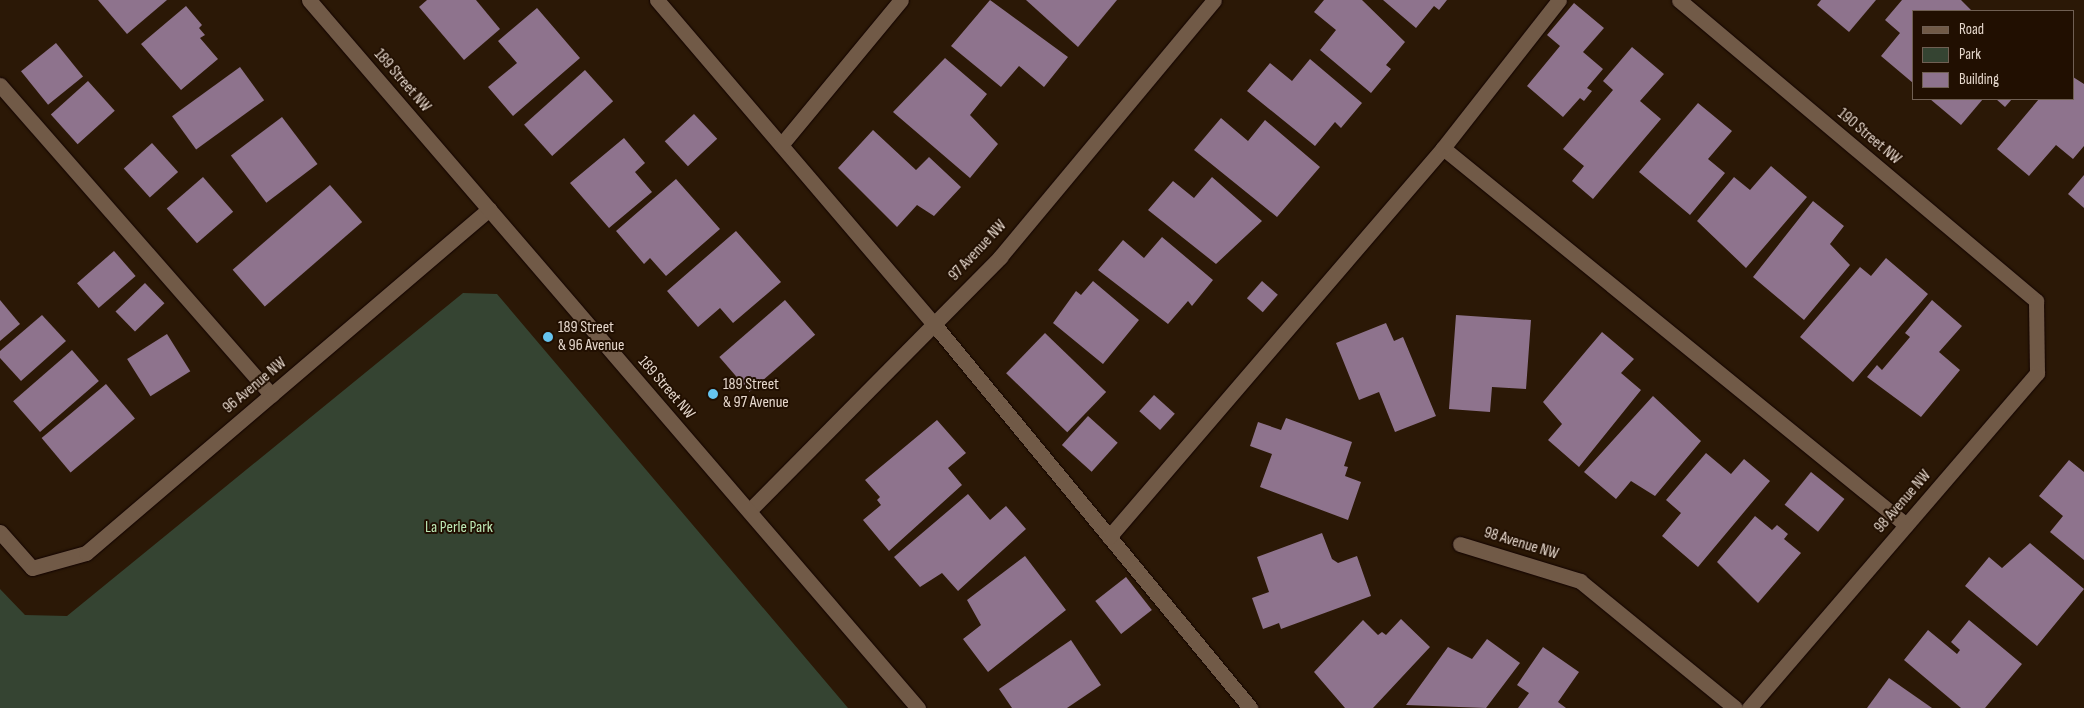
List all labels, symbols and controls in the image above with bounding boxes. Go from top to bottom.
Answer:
legend [1912,10,2074,100]
text: Road [1959,20,1984,39]
text: Park [1959,45,1981,64]
street label: 189 Street NW [369,46,435,116]
text: Building [1959,70,1999,89]
street label: 190 Street NW [1833,105,1905,169]
street label: 97 Avenue NW [945,217,1011,285]
place label: 189 Street & 96 Avenue [558,318,624,356]
marker: 189 Street & 96 Avenue [542,331,554,343]
street label: 189 Street NW [633,353,699,423]
street label: 96 Avenue NW [219,354,291,418]
place label: 189 Street & 97 Avenue [723,375,789,413]
marker: 189 Street & 97 Avenue [707,388,719,400]
street label: 98 Avenue NW [1871,467,1935,537]
park label: La Perle Park [425,518,493,538]
street label: 98 Avenue NW [1481,524,1561,564]

